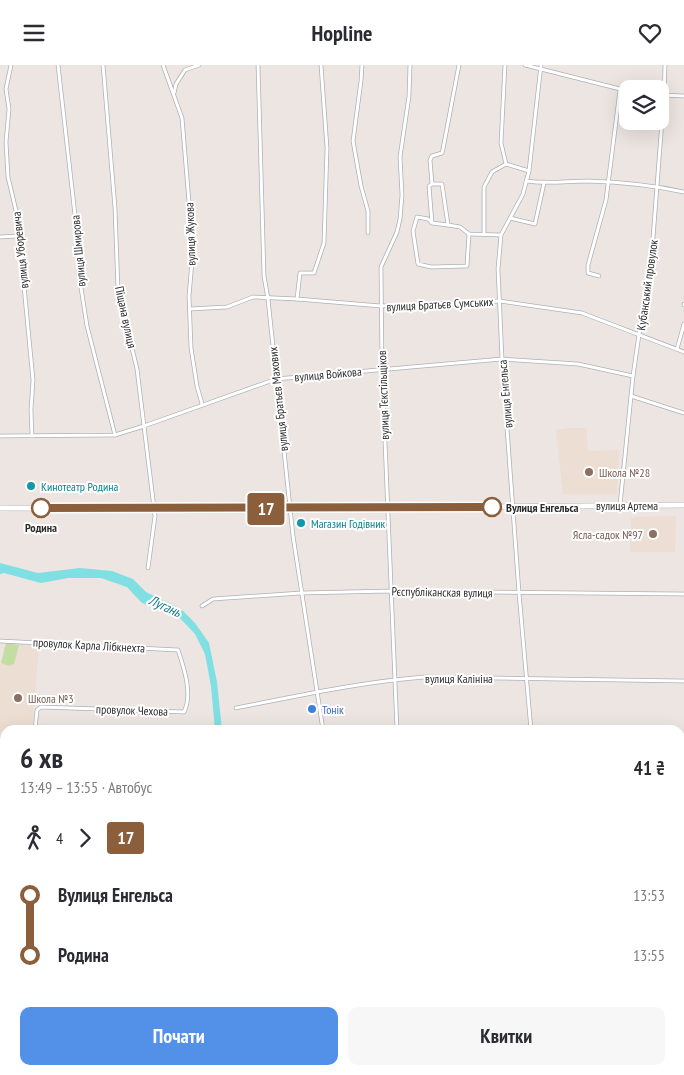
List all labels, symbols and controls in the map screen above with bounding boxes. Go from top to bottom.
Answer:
icon: menu [20,19,48,47]
text: Hopline [312,19,372,47]
icon: heart [636,19,664,47]
map controls [619,80,669,130]
button: layers [619,80,669,130]
street label: вулиця Жукова [181,202,199,266]
street label: вулиця Уборевича [8,211,31,289]
street label: вулиця Шмирова [67,214,89,287]
street label: Кубанський провулок [633,238,661,331]
street label: Піщана вулиця [112,285,140,350]
street label: вулиця Братьєв Сумських [386,294,494,314]
street label: вулиця Братьєв Махових [265,346,291,452]
street label: вулиця Тєкстільщіков [374,350,392,440]
street label: вулиця Енгельса [495,359,515,429]
street label: вулиця Войкова [294,364,362,384]
place label: Школа №28 [599,465,650,480]
marker: Школа №28 [583,466,595,478]
place label: Кинотеатр Родина [41,479,118,494]
marker: Кинотеатр Родина [25,480,37,492]
line badge: 17 [244,493,288,525]
text: 17 [257,497,275,520]
marker: Вулиця Енгельса [482,497,502,517]
marker: Родина [31,498,51,518]
street label: вулиця Артема [596,498,658,513]
place label: Вулиця Енгельса [506,500,579,515]
place label: Магазин Годівник [311,516,386,531]
marker: Магазин Годівник [295,517,307,529]
place label: Родина [25,520,57,535]
place label: Ясла-садок №97 [573,527,643,542]
marker: Ясла-садок №97 [647,528,659,540]
street label: Рєспубліканская вулиця [391,584,493,600]
water label: Лугань [145,590,185,622]
street label: провулок Карла Лібкнехта [33,635,146,655]
street label: вулиця Калініна [425,671,493,686]
place label: Школа №3 [28,691,74,706]
marker: Школа №3 [12,692,24,704]
street label: провулок Чехова [96,701,169,719]
place label: Тонік [322,702,344,717]
marker: Тонік [306,703,318,715]
text: 6 хв [20,739,63,776]
text: 41 ₴ [634,756,665,780]
text: 13:49 – 13:55 · Автобус [20,777,152,797]
icon: walk [20,824,48,852]
icon: forward [71,824,99,852]
text: 17 [117,826,134,849]
text: 4 [56,828,63,848]
text: Вулиця Енгельса [58,883,173,907]
text: 13:53 [633,885,665,905]
text: Родина [58,943,109,967]
text: 13:55 [633,945,665,965]
button: Почати [20,1007,338,1065]
button: Квитки [348,1007,665,1065]

